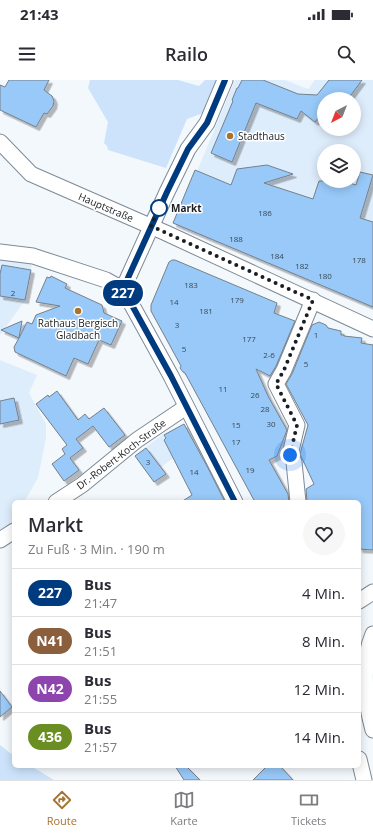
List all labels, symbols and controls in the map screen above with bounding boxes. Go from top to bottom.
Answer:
text: 21:43 [20,4,59,24]
text: Railo [165,42,208,66]
icon: menu [16,43,38,65]
icon: search [335,43,357,65]
north arrow [317,92,361,136]
map controls [317,92,361,188]
place label: Stadthaus [238,129,285,143]
marker: Stadthaus [225,131,235,141]
button: layers [317,144,361,188]
street label: Hauptstraße [76,189,136,225]
marker: Markt [150,199,168,217]
place label: Markt [171,201,202,215]
house number: 186 [258,207,272,218]
house number: 188 [229,233,243,244]
house number: 184 [270,250,284,261]
house number: 178 [352,254,366,265]
house number: 182 [295,260,309,271]
house number: 180 [318,270,332,281]
house number: 183 [184,279,198,290]
line badge: 227 [100,280,146,306]
text: 227 [111,283,135,302]
house number: 2 [11,287,16,298]
house number: 179 [230,294,244,305]
house number: 14 [169,296,179,307]
house number: 181 [199,305,213,316]
marker: Rathaus Bergisch Gladbach [73,306,83,316]
place label: Rathaus Bergisch Gladbach [38,316,118,342]
house number: 3 [175,319,180,330]
house number: 1 [314,329,318,340]
house number: 177 [242,333,256,344]
house number: 5 [182,343,187,354]
house number: 2-6 [263,349,275,360]
house number: 5 [304,358,309,369]
house number: 11 [218,383,228,394]
house number: 26 [250,389,260,400]
house number: 28 [260,403,270,414]
street label: Dr.-Robert-Koch-Straße [73,415,169,492]
house number: 30 [266,418,276,429]
house number: 15 [231,419,241,430]
house number: 17 [231,436,241,447]
your location [280,445,300,465]
house number: 3 [146,456,151,467]
house number: 19 [245,464,255,475]
house number: 14 [189,466,199,477]
text: Markt [28,512,83,538]
button: heart [303,513,345,555]
text: Zu Fuß · 3 Min. · 190 m [28,540,165,558]
text: Bus [84,574,111,594]
text: 227 [38,583,62,602]
text: 4 Min. [302,583,345,603]
text: 21:47 [84,594,117,612]
text: Bus [84,622,111,642]
text: N41 [36,631,64,650]
text: 8 Min. [302,631,345,651]
text: 21:51 [84,642,117,660]
text: Bus [84,670,111,690]
text: N42 [36,679,64,698]
text: 12 Min. [294,679,345,699]
text: 21:55 [84,690,117,708]
text: Bus [84,718,111,738]
text: 436 [38,727,62,746]
text: 14 Min. [294,727,345,747]
text: 21:57 [84,738,117,756]
tab: Route [47,789,77,828]
tab: Karte [170,789,198,828]
tab: Tickets [291,789,326,828]

